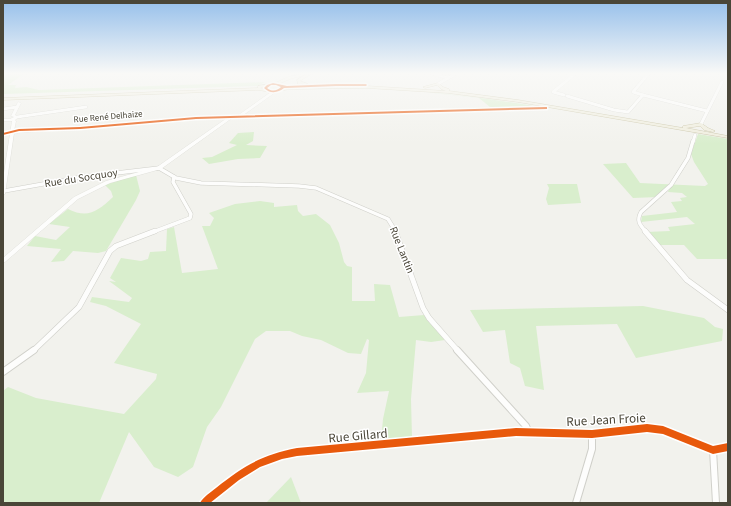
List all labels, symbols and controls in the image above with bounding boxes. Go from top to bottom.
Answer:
street label: Rue René Delhaize [73,107,144,126]
street label: Rue du Socquoy [43,165,119,191]
street label: Rue Lantin [386,224,418,276]
street label: Rue Jean Froie [566,409,646,431]
street label: Rue Gillard [328,424,388,448]

